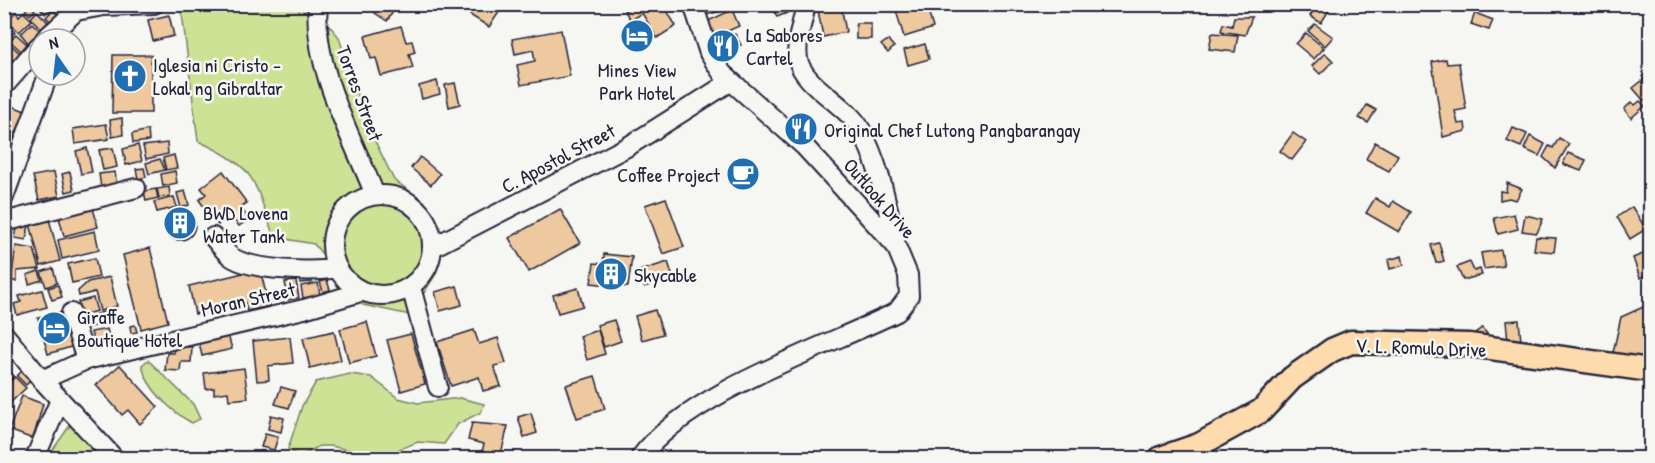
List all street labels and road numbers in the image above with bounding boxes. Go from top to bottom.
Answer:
street label: Torres Street [330,42,390,145]
street label: C. Apostol Street [496,116,621,199]
street label: Outlook Drive [838,152,922,244]
street label: Moran Street [198,275,299,323]
street label: V. L. Romulo Drive [1355,331,1487,363]

